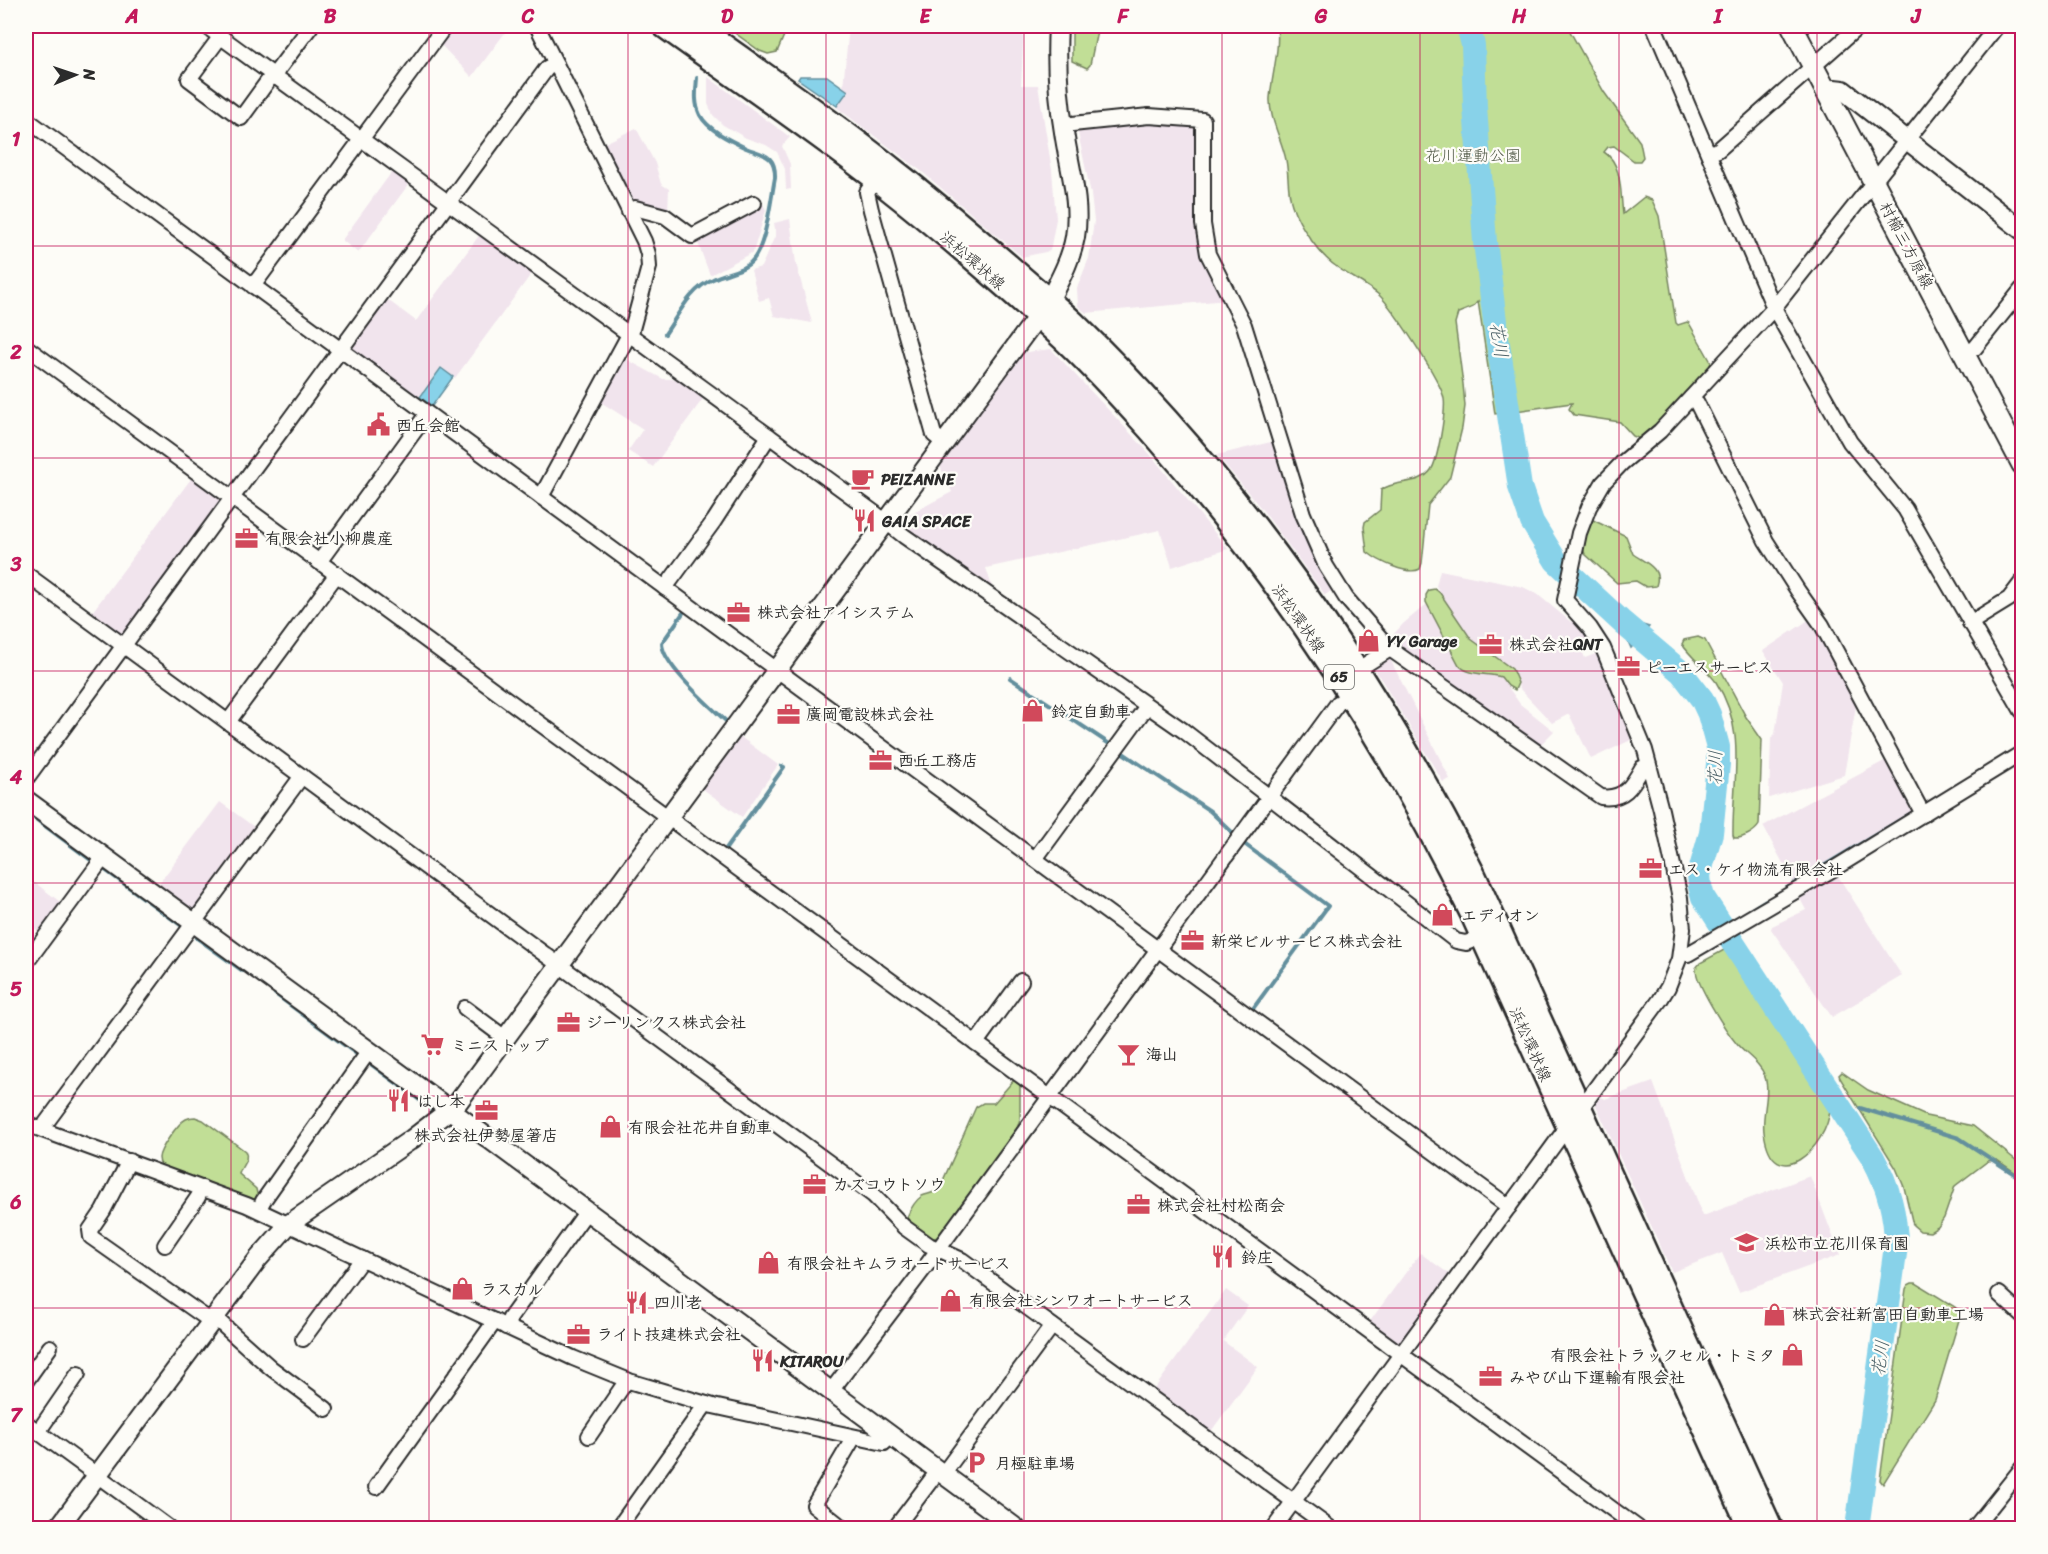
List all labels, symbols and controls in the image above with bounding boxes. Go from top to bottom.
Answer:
text: A [124,0,139,34]
text: B [324,0,337,34]
text: C [521,0,535,34]
text: D [721,0,734,34]
text: E [919,0,932,34]
text: F [1117,0,1130,34]
text: G [1314,0,1328,34]
text: H [1511,0,1527,34]
text: I [1713,0,1724,34]
text: J [1910,0,1922,34]
north arrow [45,45,105,105]
text: N [75,67,104,81]
text: 1 [12,122,21,157]
park label: 花川運動公園 [1425,141,1521,170]
street label: 村櫛三方原線 [1871,196,1942,294]
street label: 浜松環状線 [933,223,1012,298]
water label: 花川 [1480,320,1518,360]
text: 2 [9,335,22,370]
place label: 西丘会館 [396,411,460,440]
public building icon: 西丘会館 [365,412,391,438]
place label: PEIZANNE [881,465,956,494]
cafe icon: PEIZANNE [850,466,876,492]
place label: GAIA SPACE [881,507,972,536]
restaurant icon: GAIA SPACE [851,508,877,534]
place label: 有限会社小柳農産 [265,524,393,553]
office icon: 有限会社小柳農産 [234,525,260,551]
text: 3 [10,547,22,582]
street label: 浜松環状線 [1264,577,1333,659]
place label: 株式会社アイシステム [757,598,915,627]
office icon: 株式会社アイシステム [726,599,752,625]
place label: YY Garage [1387,627,1458,656]
shop icon: YY Garage [1356,628,1382,654]
place label: 株式会社QNT [1509,630,1604,659]
office icon: 株式会社QNT [1478,631,1504,657]
place label: ピーエスサービス [1646,653,1773,682]
office icon: ピーエスサービス [1615,654,1641,680]
road number: 65 [1324,665,1354,689]
place label: 鈴定自動車 [1051,697,1131,726]
shop icon: 鈴定自動車 [1020,698,1046,724]
place label: 廣岡電設株式会社 [806,700,934,729]
office icon: 廣岡電設株式会社 [775,701,801,727]
place label: 西丘工務店 [898,746,978,775]
office icon: 西丘工務店 [867,747,893,773]
water label: 花川 [1699,750,1731,786]
text: 4 [9,760,23,795]
place label: エス・ケイ物流有限会社 [1668,855,1843,884]
office icon: エス・ケイ物流有限会社 [1637,856,1663,882]
place label: エディオン [1461,901,1540,930]
shop icon: エディオン [1430,902,1456,928]
place label: 新栄ビルサービス株式会社 [1211,927,1402,956]
office icon: 新栄ビルサービス株式会社 [1180,928,1206,954]
text: 5 [10,972,22,1007]
street label: 浜松環状線 [1501,1002,1560,1087]
place label: ジーリンクス株式会社 [586,1008,746,1037]
office icon: ジーリンクス株式会社 [555,1009,581,1035]
place label: ミニストップ [451,1031,549,1060]
supermarket icon: ミニストップ [420,1032,446,1058]
place label: 海山 [1146,1040,1178,1069]
bar icon: 海山 [1115,1041,1141,1067]
place label: はし本 [417,1087,465,1116]
restaurant icon: はし本 [386,1088,412,1114]
office icon: 株式会社伊勢屋箸店 [473,1097,499,1123]
place label: 有限会社花井自動車 [628,1113,772,1142]
shop icon: 有限会社花井自動車 [597,1114,623,1140]
place label: 株式会社伊勢屋箸店 [414,1121,558,1150]
place label: カズコウトソウ [833,1170,945,1199]
office icon: カズコウトソウ [802,1171,828,1197]
text: 6 [9,1185,22,1220]
place label: 株式会社村松商会 [1157,1191,1285,1220]
office icon: 株式会社村松商会 [1126,1192,1152,1218]
place label: 浜松市立花川保育園 [1765,1229,1909,1258]
school or university icon: 浜松市立花川保育園 [1734,1230,1760,1256]
place label: 鈴庄 [1241,1243,1273,1272]
restaurant icon: 鈴庄 [1210,1244,1236,1270]
place label: 有限会社キムラオートサービス [787,1249,1010,1278]
shop icon: 有限会社キムラオートサービス [756,1250,782,1276]
place label: ラスカル [481,1275,544,1304]
shop icon: ラスカル [450,1276,476,1302]
place label: 有限会社シンワオートサービス [969,1286,1193,1315]
shop icon: 有限会社シンワオートサービス [938,1287,964,1313]
place label: 四川老 [654,1288,702,1317]
restaurant icon: 四川老 [623,1289,649,1315]
place label: 株式会社新富田自動車工場 [1792,1300,1984,1329]
shop icon: 株式会社新富田自動車工場 [1761,1301,1787,1327]
place label: ライト技建株式会社 [597,1320,741,1349]
office icon: ライト技建株式会社 [566,1321,592,1347]
water label: 花川 [1862,1338,1898,1378]
place label: 有限会社トラックセル・トミタ [1550,1341,1775,1370]
shop icon: 有限会社トラックセル・トミタ [1780,1342,1806,1368]
place label: KITAROU [779,1347,845,1376]
restaurant icon: KITAROU [749,1348,775,1374]
place label: みやび山下運輸有限会社 [1509,1363,1685,1392]
office icon: みやび山下運輸有限会社 [1478,1364,1504,1390]
text: 7 [10,1398,23,1433]
place label: 月極駐車場 [995,1449,1075,1478]
parking icon: 月極駐車場 [964,1450,990,1476]

